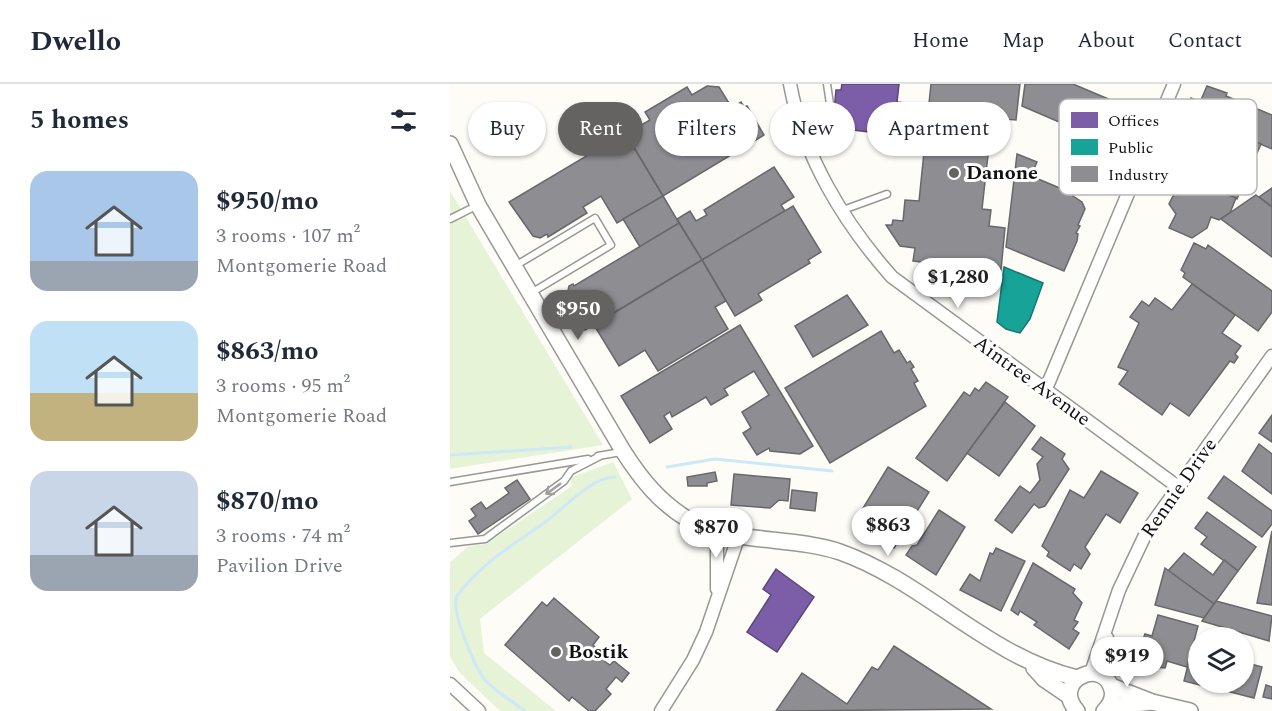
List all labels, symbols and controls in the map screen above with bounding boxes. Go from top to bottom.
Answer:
text: Dwello [30,20,121,63]
text: Home [912,25,969,57]
text: Map [1002,25,1044,57]
text: About [1077,25,1135,57]
text: Contact [1168,25,1242,57]
legend [1059,99,1257,195]
text: 5 homes [30,100,129,140]
chip: Buy [468,102,546,156]
chip: Rent [558,102,643,156]
chip: Filters [655,102,758,156]
chip: New [770,102,855,156]
chip: Apartment [867,102,1011,156]
icon: filters [387,104,420,137]
text: Offices [1108,109,1159,133]
text: Public [1108,136,1154,160]
place label: Danone [966,158,1038,188]
text: Industry [1108,163,1169,187]
marker: Danone [947,166,961,180]
text: $950/mo [216,181,319,221]
icon: home [78,195,150,267]
text: 3 rooms · 107 m² [216,221,360,251]
text: Montgomerie Road [216,251,387,281]
pin: $1,280 [909,258,1007,309]
text: $1,280 [927,262,989,292]
pin: $950 [542,290,614,341]
text: $950 [556,294,600,324]
street label: Aintree Avenue [967,328,1097,434]
text: $863/mo [216,331,319,371]
icon: home [78,345,150,417]
text: 3 rooms · 95 m² [216,371,350,401]
text: Montgomerie Road [216,401,387,431]
street label: Rennie Drive [1133,432,1225,544]
text: $870/mo [216,481,319,521]
one-way arrow [545,483,561,495]
icon: home [78,495,150,567]
pin: $863 [852,506,924,557]
pin: $870 [680,508,752,559]
text: $863 [866,510,910,540]
text: $870 [694,512,738,542]
text: 3 rooms · 74 m² [216,521,350,551]
text: Pavilion Drive [216,551,343,581]
map controls [1188,627,1254,693]
button: layers [1188,627,1254,693]
place label: Bostik [568,637,628,667]
pin: $919 [1091,637,1163,688]
text: $919 [1105,641,1149,671]
marker: Bostik [549,645,563,659]

